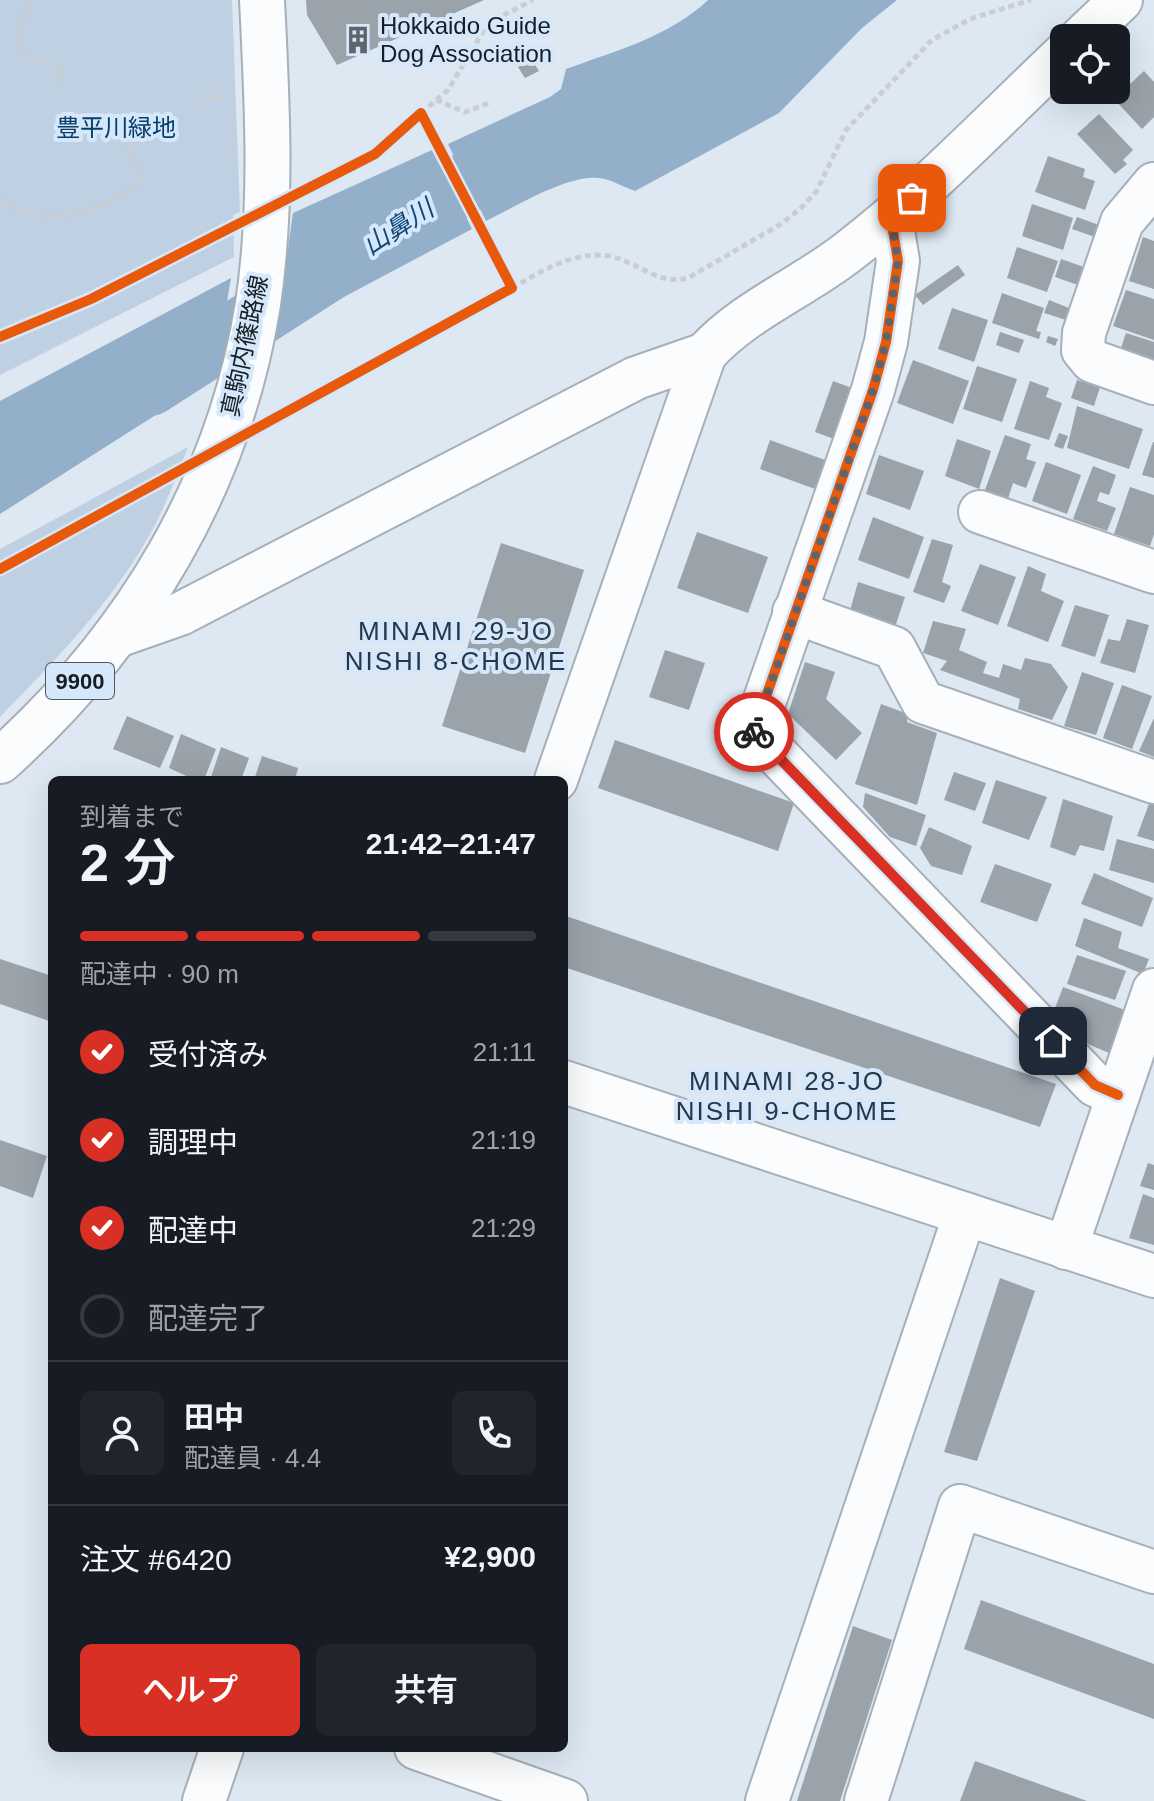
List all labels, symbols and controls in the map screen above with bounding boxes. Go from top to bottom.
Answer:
place label: Hokkaido Guide Dog Association [380,12,552,67]
map controls [1050,24,1130,104]
button: locate [1050,24,1130,104]
building icon: Hokkaido Guide Dog Association [343,25,373,55]
park label: 豊平川緑地 [56,114,176,141]
pin [878,164,946,232]
icon: bag [890,176,934,220]
water label: 山鼻川 [357,192,441,261]
street label: 真駒内篠路線 [216,273,273,419]
district label: MINAMI 29-JO NISHI 8-CHOME [345,616,567,676]
road number: 9900 [46,663,114,699]
courier [714,692,794,772]
icon: bike [732,710,776,754]
text: 到着まで [80,802,184,832]
text: 21:42–21:47 [366,827,536,860]
text: 2 分 [80,834,175,892]
text: 配達中 · 90 m [80,959,239,989]
pin [1019,1007,1087,1075]
icon: home [1031,1019,1075,1063]
icon: check [80,1030,124,1074]
text: 21:11 [473,1037,536,1067]
text: 受付済み [148,1038,268,1071]
district label: MINAMI 28-JO NISHI 9-CHOME [676,1066,898,1126]
icon: check [80,1118,124,1162]
text: 21:19 [471,1125,536,1155]
text: 調理中 [148,1126,238,1159]
icon: check [80,1206,124,1250]
text: 21:29 [471,1213,536,1243]
text: 配達中 [148,1214,238,1247]
text: 配達完了 [148,1302,268,1335]
button: person [80,1391,164,1475]
button: phone [452,1391,536,1475]
text: 田中 [184,1401,244,1434]
text: 配達員 · 4.4 [184,1443,321,1473]
text: ¥2,900 [444,1540,536,1573]
text: 注文 #6420 [80,1543,232,1576]
button: ヘルプ [80,1644,300,1736]
button: 共有 [316,1644,536,1736]

